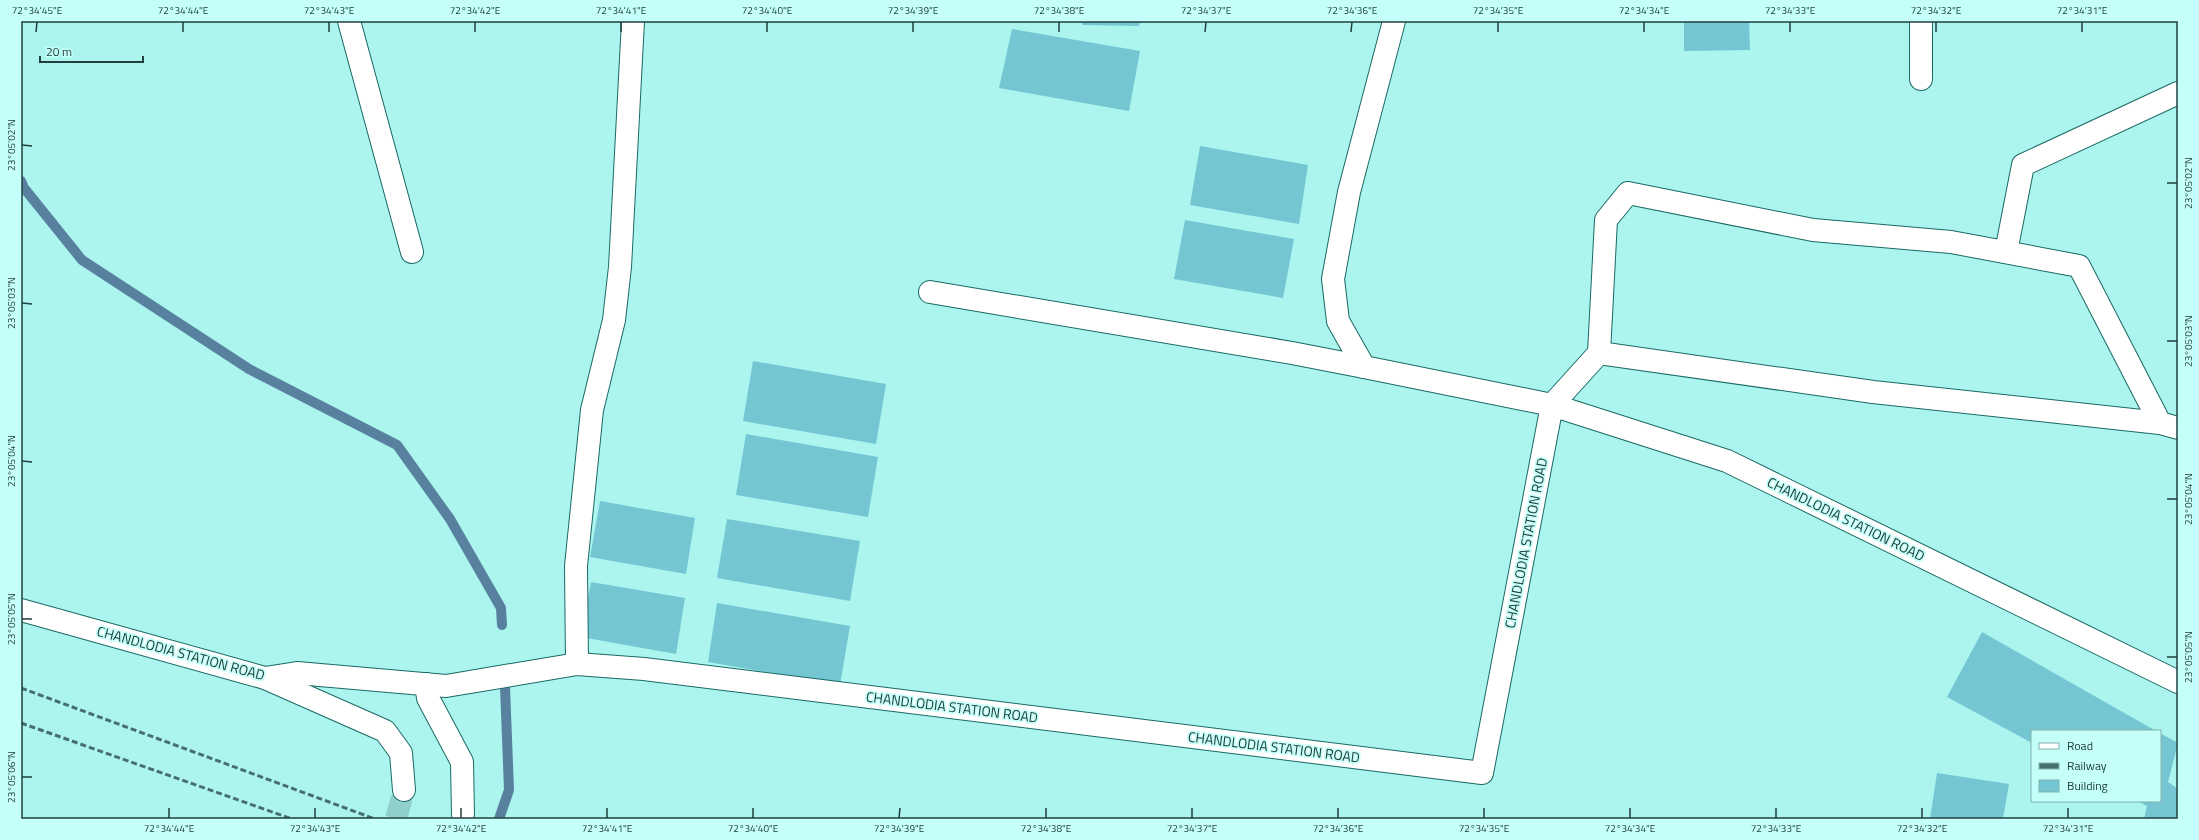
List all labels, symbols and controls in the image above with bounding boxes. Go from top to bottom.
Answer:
text: 72°34'45"E [12,3,63,18]
text: 72°34'44"E [158,3,209,18]
text: 72°34'43"E [304,3,355,18]
text: 72°34'42"E [450,3,501,18]
text: 72°34'41"E [596,3,647,18]
text: 72°34'40"E [742,3,793,18]
text: 72°34'39"E [888,3,939,18]
text: 72°34'38"E [1034,3,1085,18]
text: 72°34'37"E [1181,3,1232,18]
text: 72°34'36"E [1327,3,1378,18]
text: 72°34'35"E [1473,3,1524,18]
text: 72°34'34"E [1619,3,1670,18]
text: 72°34'33"E [1765,3,1816,18]
text: 72°34'32"E [1911,3,1962,18]
text: 72°34'31"E [2057,3,2108,18]
scale bar [40,38,143,64]
text: 20 m [46,42,72,61]
text: 23°05'02"N [4,119,19,171]
text: 23°05'02"N [2181,157,2196,209]
text: 23°05'03"N [4,277,19,329]
text: 23°05'03"N [2181,315,2196,367]
text: 23°05'04"N [4,435,19,487]
street label: CHANDLODIA STATION ROAD [1499,456,1552,630]
street label: CHANDLODIA STATION ROAD [1764,471,1929,566]
text: 23°05'04"N [2181,473,2196,525]
text: 23°05'05"N [4,593,19,645]
street label: CHANDLODIA STATION ROAD [95,620,267,685]
text: 23°05'05"N [2181,631,2196,683]
street label: CHANDLODIA STATION ROAD [865,686,1039,727]
street label: CHANDLODIA STATION ROAD [1187,726,1361,767]
legend [2031,730,2161,802]
text: Road [2067,736,2093,755]
text: 23°05'06"N [4,751,19,803]
text: Railway [2067,756,2107,775]
text: Building [2067,776,2108,795]
text: 72°34'44"E [144,821,195,836]
text: 72°34'43"E [290,821,341,836]
text: 72°34'42"E [436,821,487,836]
text: 72°34'41"E [582,821,633,836]
text: 72°34'40"E [728,821,779,836]
text: 72°34'39"E [874,821,925,836]
text: 72°34'38"E [1021,821,1072,836]
text: 72°34'37"E [1167,821,1218,836]
text: 72°34'36"E [1313,821,1364,836]
text: 72°34'35"E [1459,821,1510,836]
text: 72°34'34"E [1605,821,1656,836]
text: 72°34'33"E [1751,821,1802,836]
text: 72°34'32"E [1897,821,1948,836]
text: 72°34'31"E [2043,821,2094,836]

